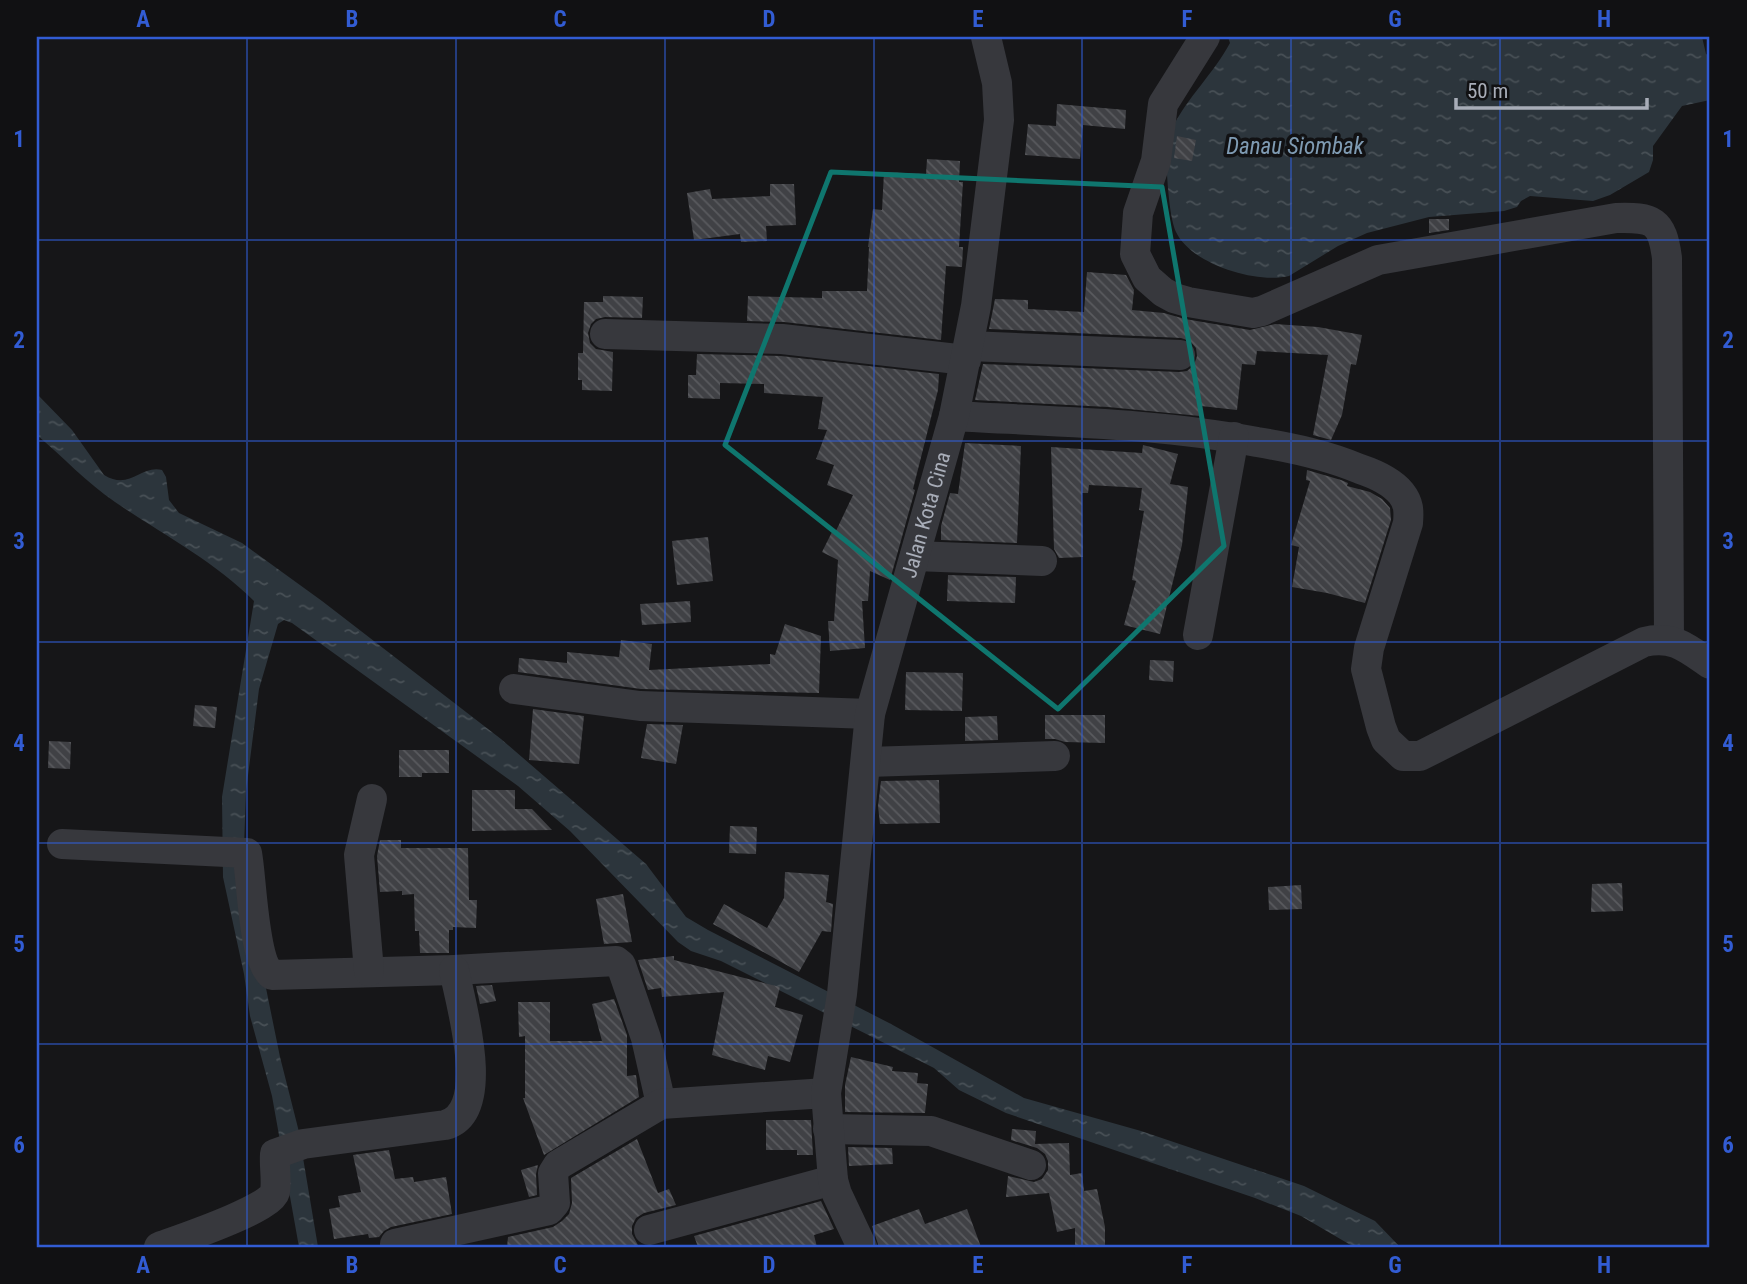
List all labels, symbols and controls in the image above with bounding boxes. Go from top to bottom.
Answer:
text: A [136,6,150,33]
text: B [346,6,358,33]
text: C [553,6,567,33]
text: D [763,6,776,33]
text: E [972,6,984,33]
text: F [1182,6,1193,33]
text: G [1388,6,1402,33]
text: H [1597,6,1611,33]
scale bar [1456,66,1647,110]
text: 50 m [1467,79,1508,103]
text: 1 [13,126,25,153]
text: 1 [1722,126,1734,153]
water label: Danau Siombak [1226,133,1365,160]
text: 2 [13,327,25,354]
text: 2 [1722,327,1734,354]
street label: Jalan Kota Cina [897,449,955,581]
text: 3 [13,528,25,555]
text: 3 [1722,528,1734,555]
text: 4 [13,730,25,757]
text: 4 [1722,730,1734,757]
text: 5 [13,931,25,958]
text: 5 [1722,931,1734,958]
text: 6 [13,1132,25,1159]
text: 6 [1722,1132,1734,1159]
text: A [136,1252,150,1279]
text: B [346,1252,358,1279]
text: C [553,1252,567,1279]
text: D [763,1252,776,1279]
text: E [972,1252,984,1279]
text: F [1182,1252,1193,1279]
text: G [1388,1252,1402,1279]
text: H [1597,1252,1611,1279]

